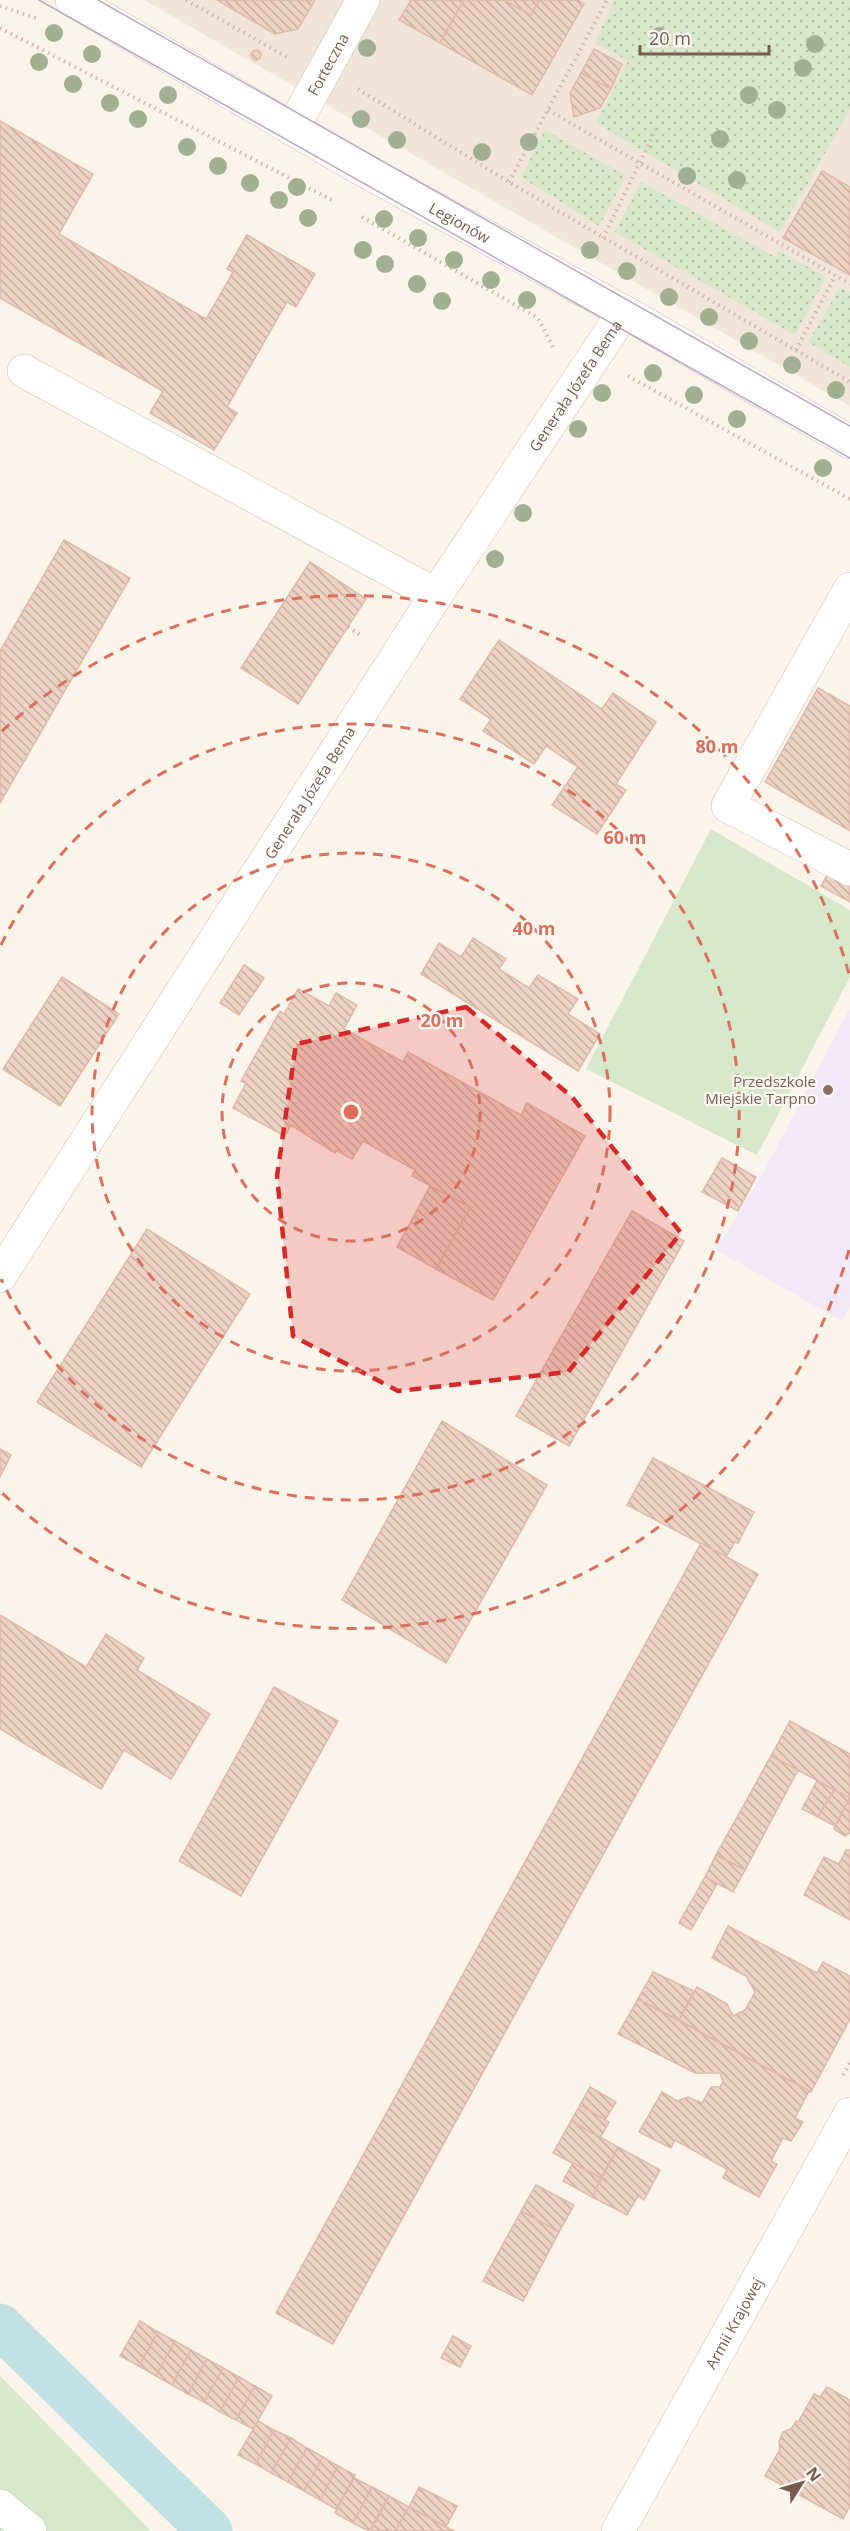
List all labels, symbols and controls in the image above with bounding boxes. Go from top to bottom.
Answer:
scale bar [640,18,769,56]
text: 20 m [649,26,691,50]
street label: Forteczna [302,29,353,99]
street label: Legionów [425,198,494,247]
street label: Generała Józefa Bema [524,316,626,455]
street label: Generała Józefa Bema [260,722,359,863]
text: 80 m [696,734,738,758]
text: 60 m [604,825,646,849]
text: 40 m [513,916,555,940]
text: 20 m [421,1008,463,1032]
place label: Przedszkole Miejskie Tarpno [705,1071,816,1108]
marker: Przedszkole Miejskie Tarpno [821,1083,835,1097]
centre of rings [341,1102,361,1122]
street label: Armii Krajowej [700,2274,767,2372]
north arrow [772,2453,832,2513]
text: N [801,2462,827,2486]

